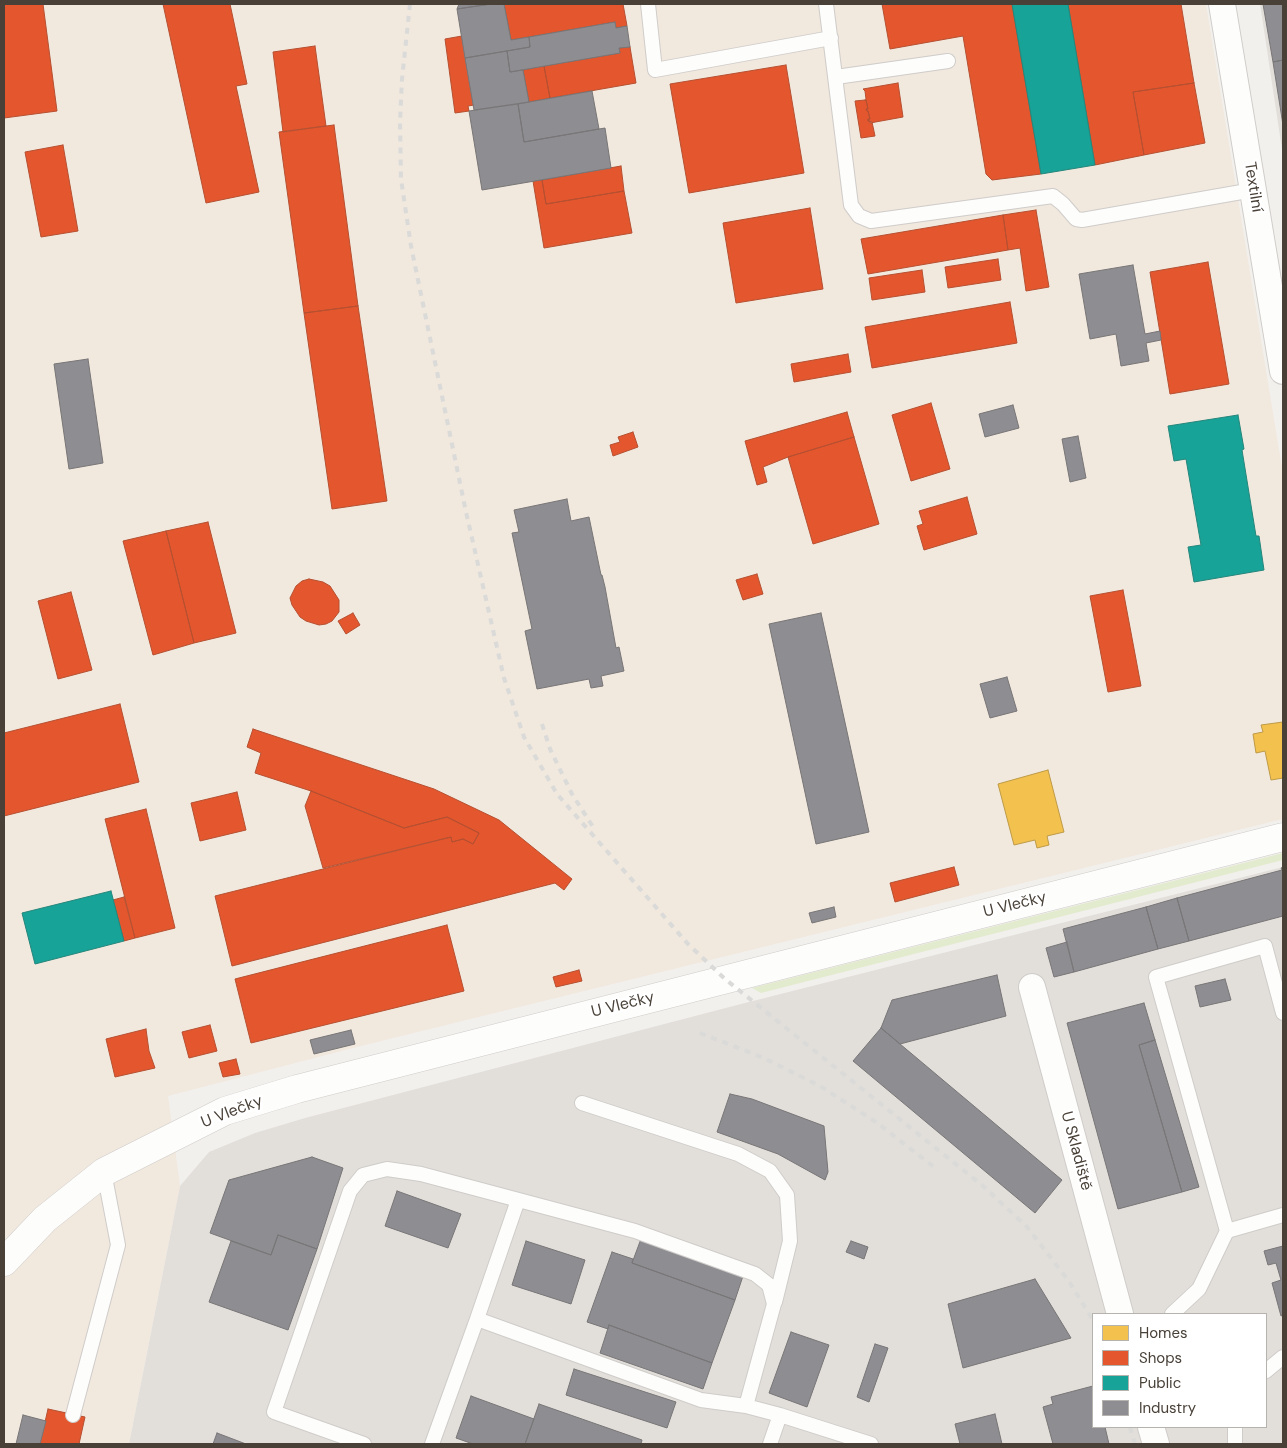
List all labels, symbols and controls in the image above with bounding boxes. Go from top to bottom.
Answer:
street label: Textilní [1240,160,1266,214]
street label: U Vlečky [982,888,1048,922]
street label: U Vlečky [590,988,656,1022]
street label: U Vlečky [199,1092,265,1132]
street label: U Skladiště [1056,1109,1096,1193]
legend [1092,1313,1267,1428]
text: Homes [1139,1323,1188,1343]
text: Shops [1139,1348,1182,1368]
text: Public [1139,1373,1181,1393]
text: Industry [1139,1398,1196,1418]

